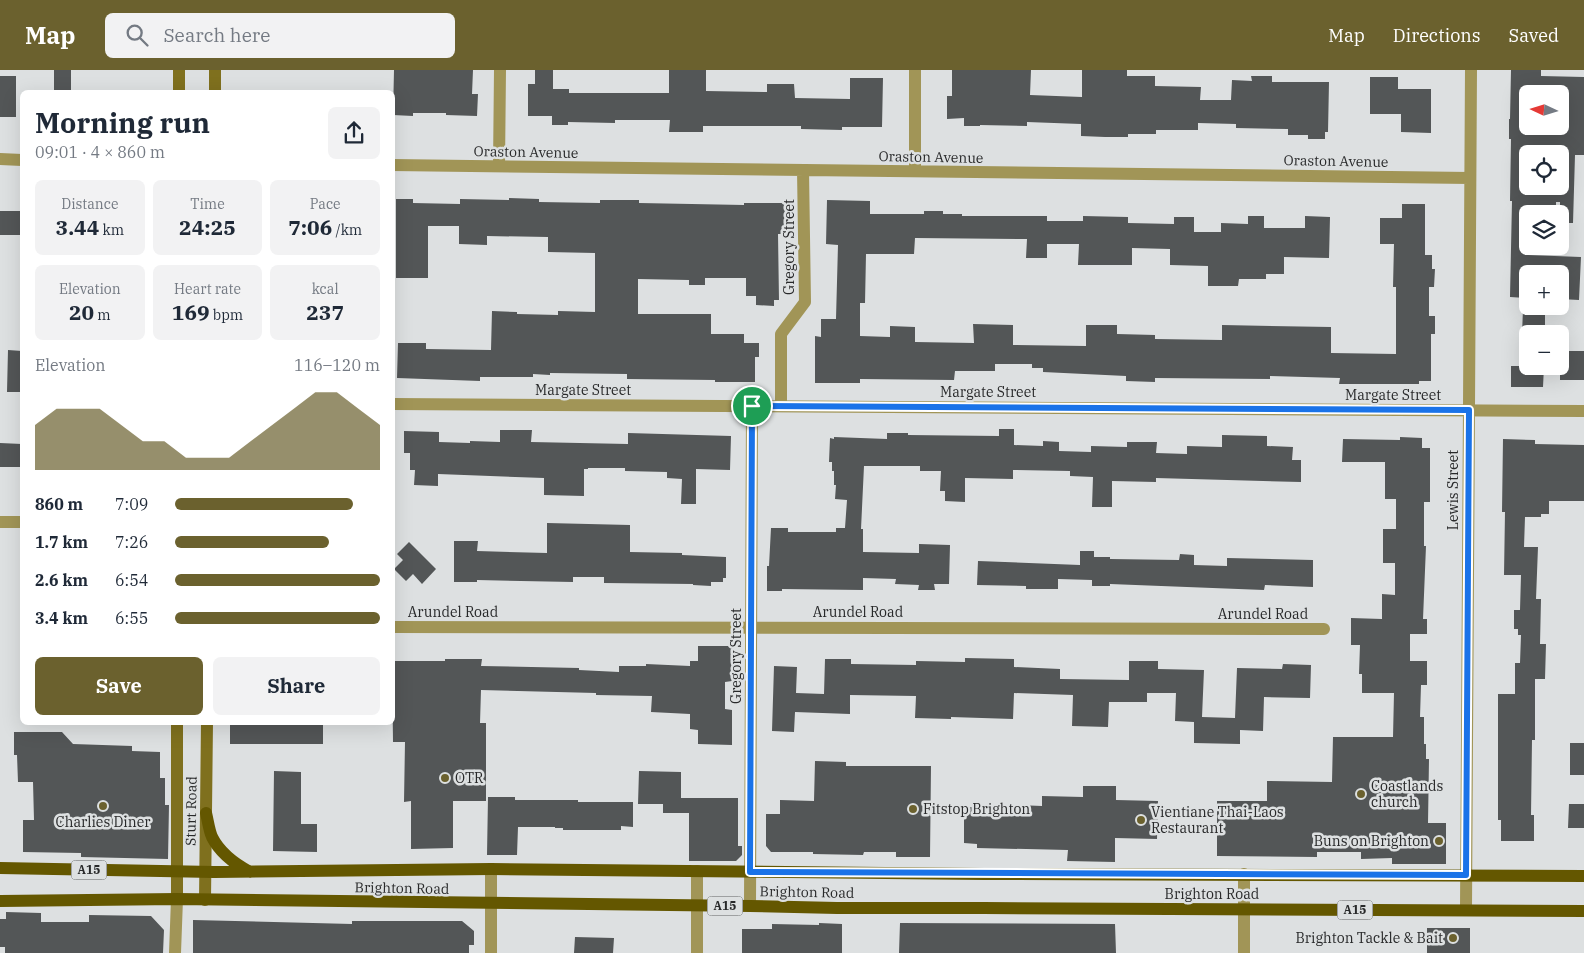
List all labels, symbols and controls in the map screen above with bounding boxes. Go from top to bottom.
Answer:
search box [105,13,455,58]
text: Map [25,19,75,51]
icon: search [123,21,151,49]
text: Search here [163,23,270,47]
text: Map [1328,24,1365,47]
text: Directions [1393,24,1481,47]
text: Saved [1509,24,1559,47]
north arrow [1519,85,1569,135]
map controls [1519,85,1569,375]
text: Morning run [35,104,210,141]
button: share [328,107,380,159]
text: 09:01 · 4 × 860 m [35,142,165,162]
street label: Oraston Avenue [473,142,579,162]
button: locate [1519,145,1569,195]
street label: Oraston Avenue [878,147,984,167]
street label: Oraston Avenue [1283,151,1389,171]
text: Distance [61,195,118,213]
text: Time [190,195,225,213]
text: Pace [310,195,341,213]
street label: Gregory Street [780,199,798,295]
button: layers [1519,205,1569,255]
text: 3.44 [56,213,99,241]
text: 24:25 [179,213,236,241]
text: 7:06 [288,213,332,241]
text: km [99,221,124,239]
text: /km [332,221,362,239]
button: + [1519,265,1569,315]
text: Elevation [59,280,121,298]
text: Heart rate [174,280,241,298]
text: kcal [312,280,339,298]
text: 20 [69,298,94,326]
text: 169 [172,298,210,326]
text: 237 [306,298,344,326]
text: m [94,306,111,324]
text: bpm [210,306,243,324]
button: − [1519,325,1569,375]
text: Elevation [35,355,105,375]
text: 116–120 m [294,355,380,375]
street label: Margate Street [535,381,631,399]
street label: Margate Street [940,383,1036,401]
pin [731,385,773,427]
street label: Margate Street [1345,386,1441,404]
icon: arrive [738,392,766,420]
street label: Lewis Street [1444,450,1462,530]
text: 860 m [35,494,83,514]
text: 7:09 [115,494,148,514]
text: 1.7 km [35,532,88,552]
text: 7:26 [115,532,148,552]
text: 2.6 km [35,570,88,590]
text: 6:54 [115,570,148,590]
street label: Arundel Road [408,603,499,621]
street label: Arundel Road [813,603,904,621]
street label: Arundel Road [1218,605,1309,623]
text: 3.4 km [35,608,88,628]
text: 6:55 [115,608,148,628]
street label: Gregory Street [727,608,745,704]
button: Save [35,657,203,715]
button: Share [213,657,380,715]
place label: OTR [455,769,484,787]
marker: OTR [439,772,451,784]
street label: Sturt Road [181,775,201,846]
place label: Coastlands church [1371,777,1444,811]
marker: Coastlands church [1355,788,1367,800]
marker: Charlies Diner [97,800,109,812]
place label: Fitstop Brighton [923,800,1030,818]
marker: Fitstop Brighton [907,803,919,815]
place label: Vientiane Thai-Laos Restaurant [1151,803,1284,837]
place label: Charlies Diner [56,813,151,831]
marker: Vientiane Thai-Laos Restaurant [1135,814,1147,826]
place label: Buns on Brighton [1314,832,1429,850]
marker: Buns on Brighton [1433,835,1445,847]
road number: A15 [72,860,106,880]
street label: Brighton Road [354,878,450,898]
street label: Brighton Road [759,882,855,902]
street label: Brighton Road [1165,885,1260,903]
road number: A15 [708,896,742,916]
road number: A15 [1338,900,1372,920]
place label: Brighton Tackle & Bait [1295,929,1443,947]
marker: Brighton Tackle & Bait [1447,932,1459,944]

